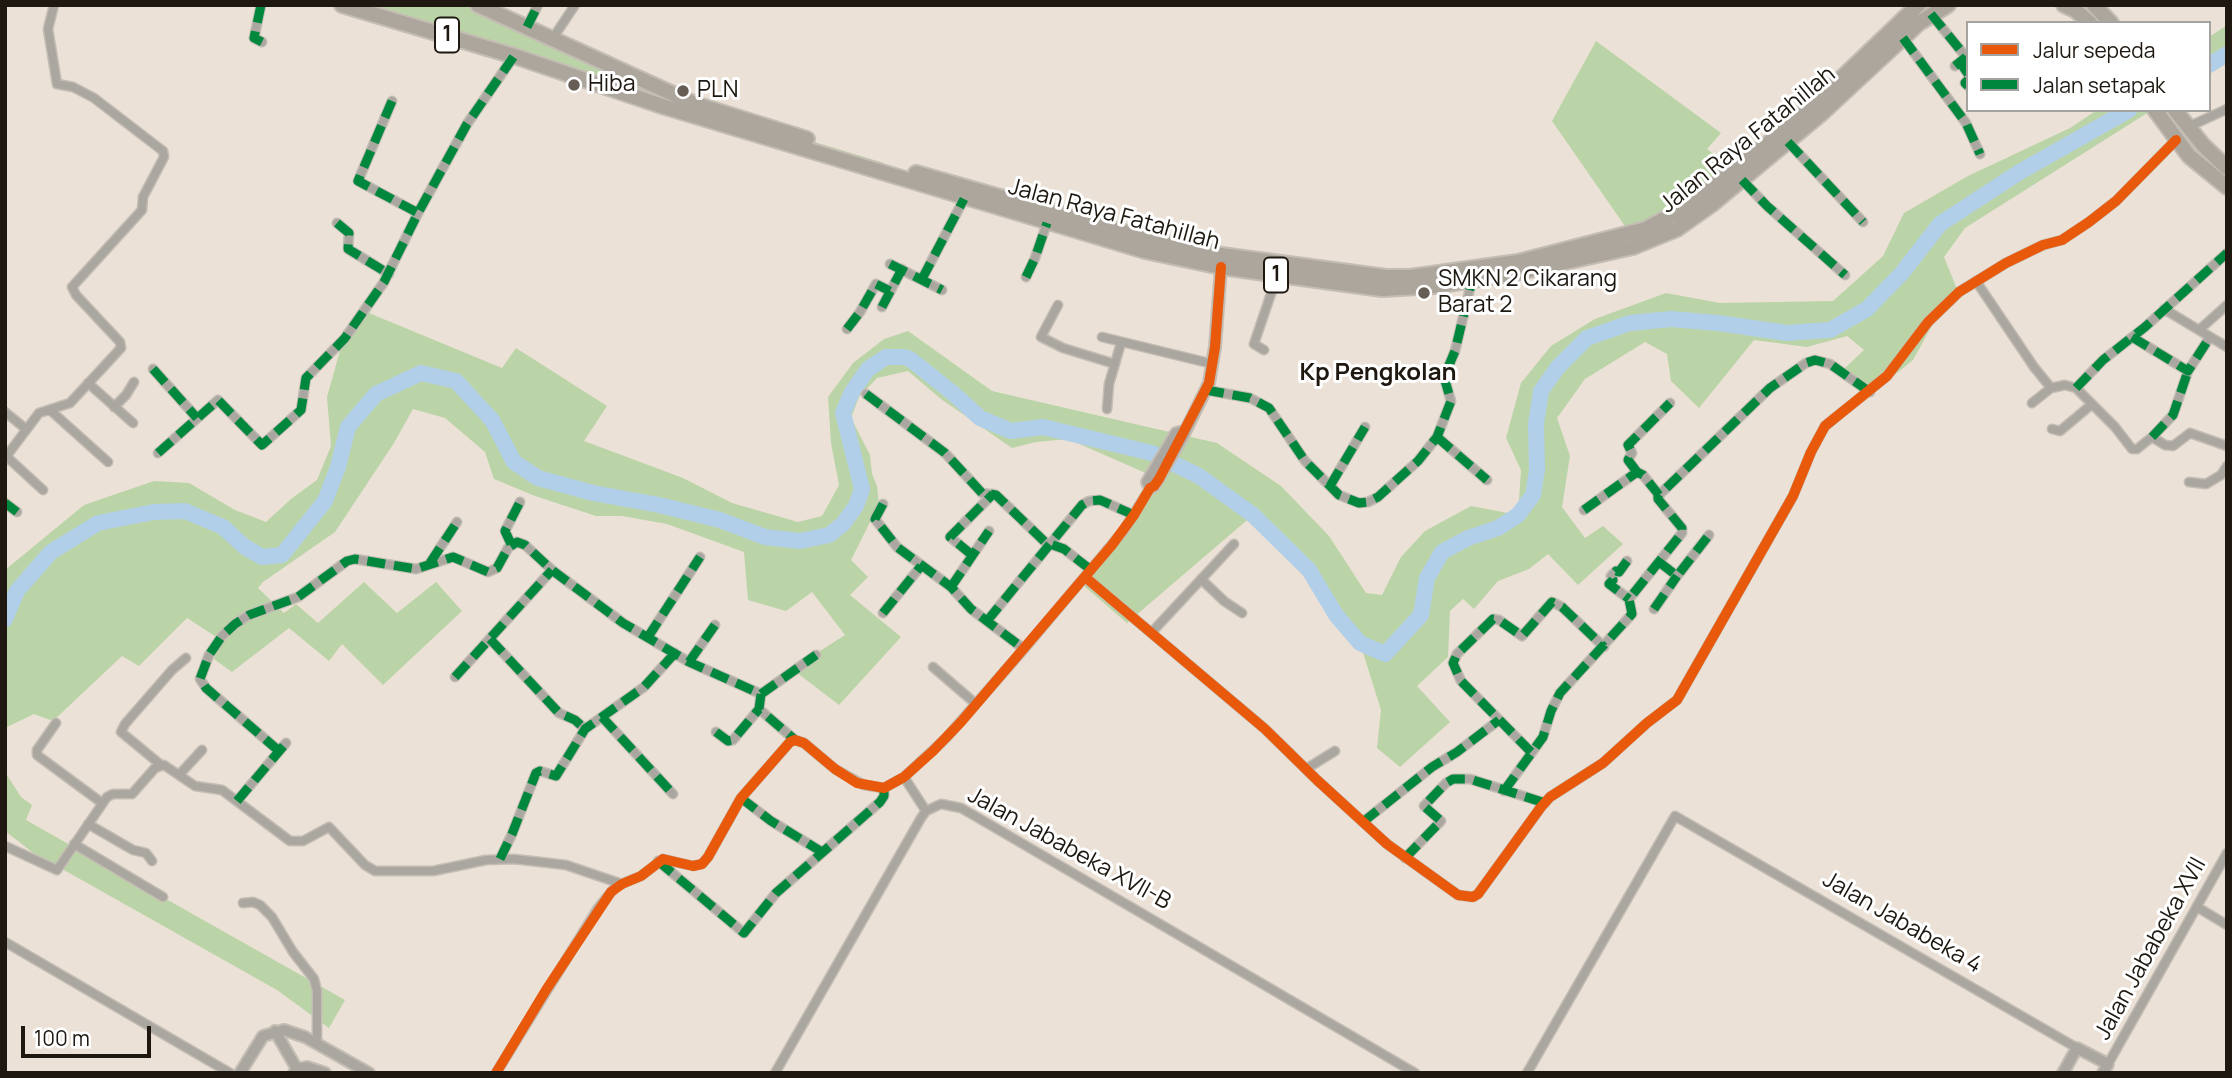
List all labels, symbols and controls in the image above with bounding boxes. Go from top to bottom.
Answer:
road number: 1 [435,18,459,52]
legend [1966,21,2211,112]
text: Jalur sepeda [2033,36,2155,64]
street label: Jalan Raya Fatahillah [1655,61,1841,219]
place label: Hiba [588,71,636,99]
text: Jalan setapak [2033,71,2166,99]
marker: Hiba [566,77,582,93]
place label: PLN [697,77,738,105]
marker: PLN [675,83,691,99]
street label: Jalan Raya Fatahillah [1005,174,1223,256]
road number: 1 [1264,258,1288,292]
place label: SMKN 2 Cikarang Barat 2 [1438,266,1617,320]
marker: SMKN 2 Cikarang Barat 2 [1416,285,1432,301]
district label: Kp Pengkolan [1299,359,1457,387]
street label: Jalan Jababeka XVII-B [963,782,1175,916]
street label: Jalan Jababeka XVII [2089,853,2213,1045]
street label: Jalan Jababeka 4 [1818,866,1986,980]
scale bar [24,1012,154,1056]
text: 100 m [34,1024,90,1052]

